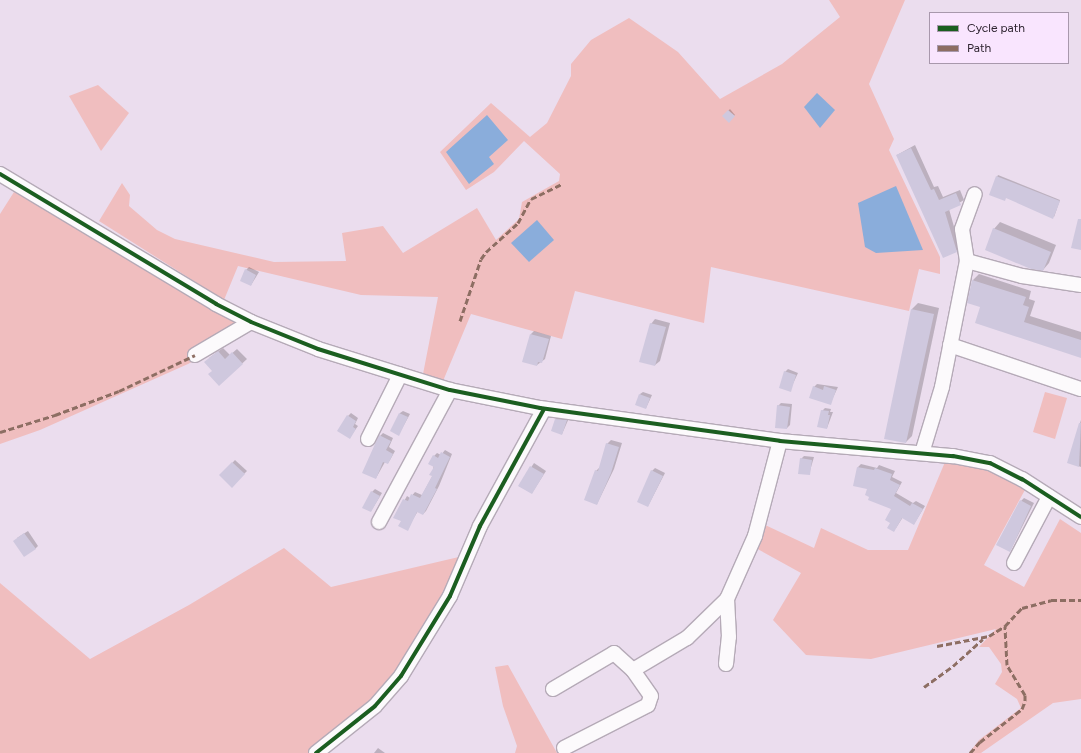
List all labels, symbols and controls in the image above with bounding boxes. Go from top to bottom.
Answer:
legend [929,12,1069,64]
text: Cycle path [967,21,1025,35]
text: Path [967,41,991,55]

